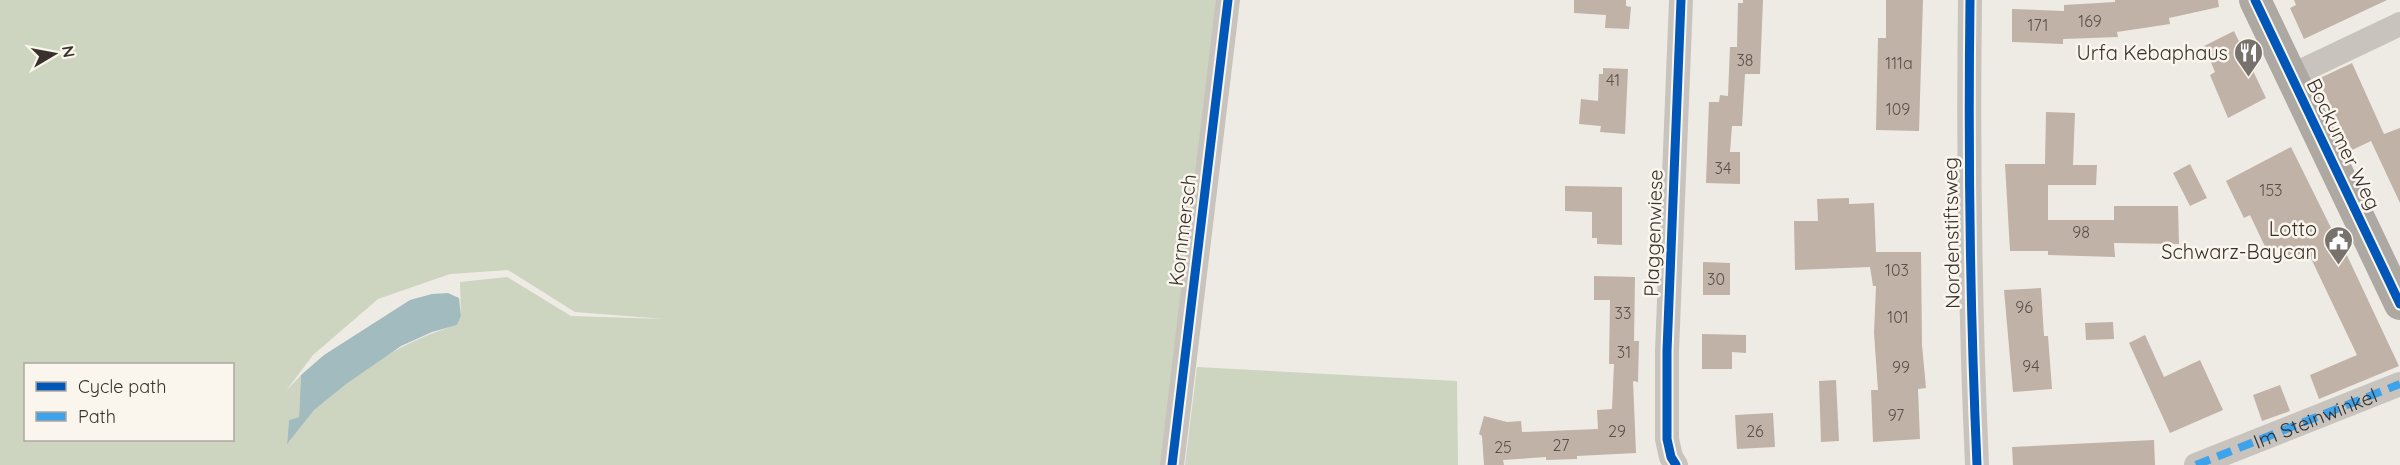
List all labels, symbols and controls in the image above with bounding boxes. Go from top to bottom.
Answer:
house number: 169 [2078,11,2102,31]
house number: 171 [2028,15,2048,35]
north arrow [24,24,84,84]
restaurant icon: Urfa Kebaphaus [2233,36,2265,78]
place label: Urfa Kebaphaus [2076,40,2228,65]
text: N [58,44,80,59]
house number: 38 [1736,50,1754,70]
house number: 111a [1885,53,1913,73]
house number: 41 [1606,70,1620,90]
street label: Bockumer Weg [2301,74,2387,214]
house number: 109 [1886,99,1910,119]
street label: Nordenstiftsweg [1937,157,1965,309]
house number: 34 [1715,158,1731,178]
street label: Plaggenwiese [1638,169,1668,297]
street label: Kornmersch [1163,173,1201,287]
house number: 153 [2259,180,2283,200]
place label: Lotto Schwarz-Baycan [2161,216,2317,264]
house number: 98 [2072,222,2090,242]
public building icon: Lotto Schwarz-Baycan [2322,224,2354,266]
house number: 103 [1885,260,1909,280]
house number: 30 [1707,269,1725,289]
house number: 96 [2015,297,2033,317]
house number: 33 [1615,303,1631,323]
house number: 101 [1887,307,1909,327]
house number: 31 [1617,342,1631,362]
house number: 94 [2022,356,2040,376]
house number: 99 [1892,357,1910,377]
legend [24,363,234,441]
text: Cycle path [78,375,166,398]
street label: Im Steinwinkel [2250,382,2380,454]
text: Path [78,405,116,428]
house number: 97 [1888,405,1904,425]
house number: 29 [1608,421,1626,441]
house number: 26 [1746,421,1764,441]
house number: 27 [1553,435,1569,455]
house number: 25 [1494,437,1512,457]

